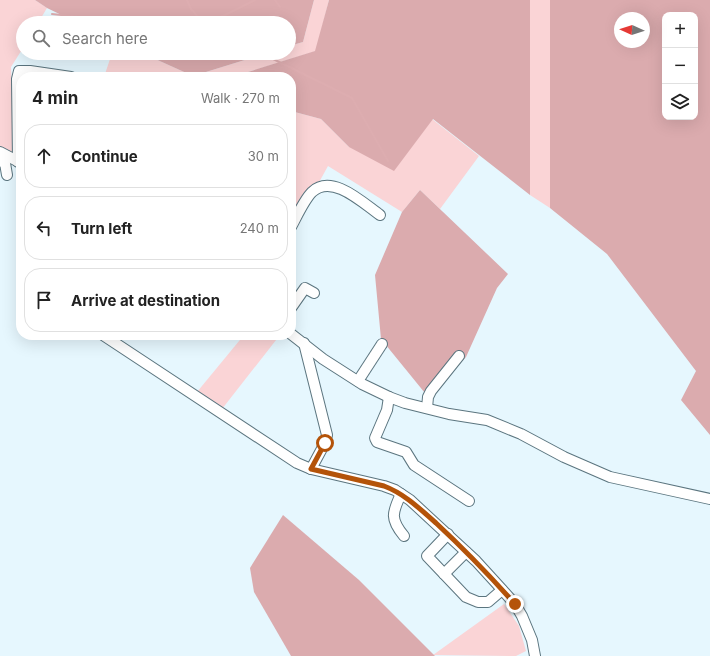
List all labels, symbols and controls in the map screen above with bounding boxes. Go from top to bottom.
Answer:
north arrow [614,12,650,48]
map controls [662,12,698,120]
button: + [662,12,698,48]
search box [16,16,296,60]
icon: search [30,27,52,49]
text: Search here [62,29,148,48]
button: − [662,48,698,84]
button: layers [662,84,698,120]
text: 4 min [32,88,78,108]
text: Walk · 270 m [201,90,280,106]
icon: ahead [33,145,55,167]
text: Continue [71,147,138,166]
text: 30 m [248,148,279,164]
icon: left [33,217,55,239]
text: Turn left [71,219,132,238]
text: 240 m [240,220,279,236]
icon: arrive [33,289,55,311]
text: Arrive at destination [71,291,220,310]
route start [316,434,334,452]
route end [506,595,524,613]

